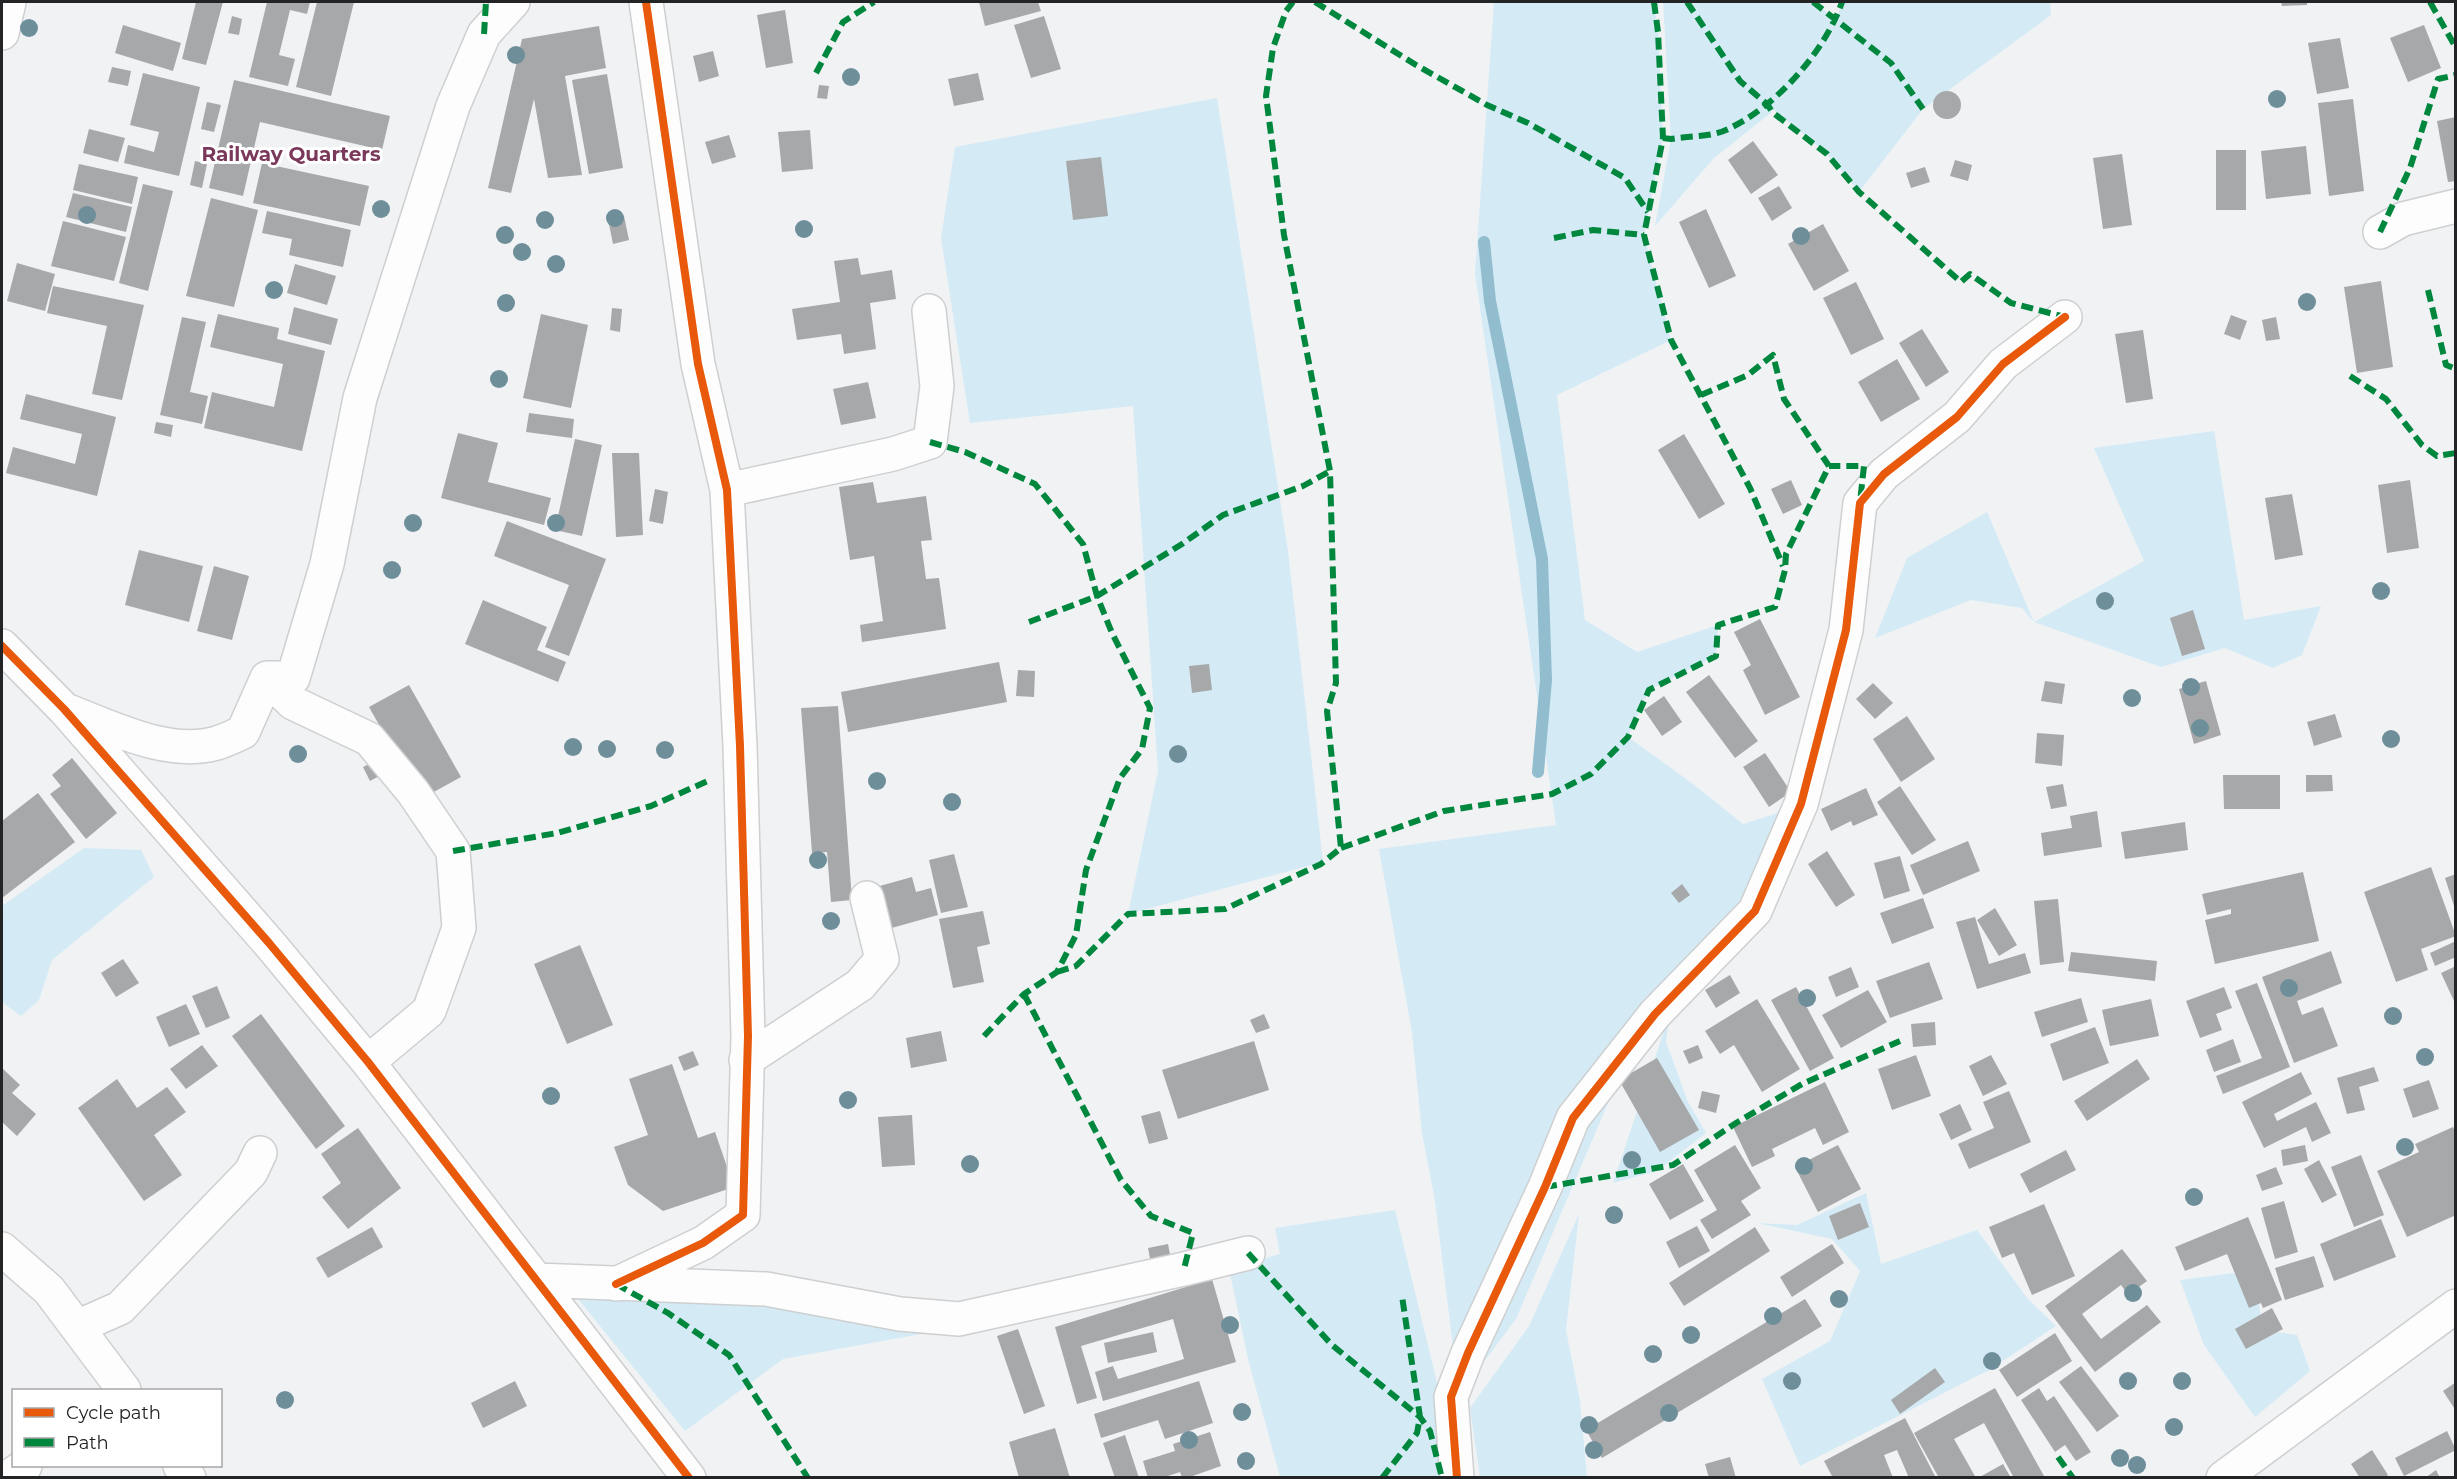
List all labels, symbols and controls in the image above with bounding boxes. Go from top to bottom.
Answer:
district label: Railway Quarters [201,142,381,166]
legend [12,1389,222,1467]
text: Cycle path [66,1402,161,1424]
text: Path [66,1432,109,1454]

